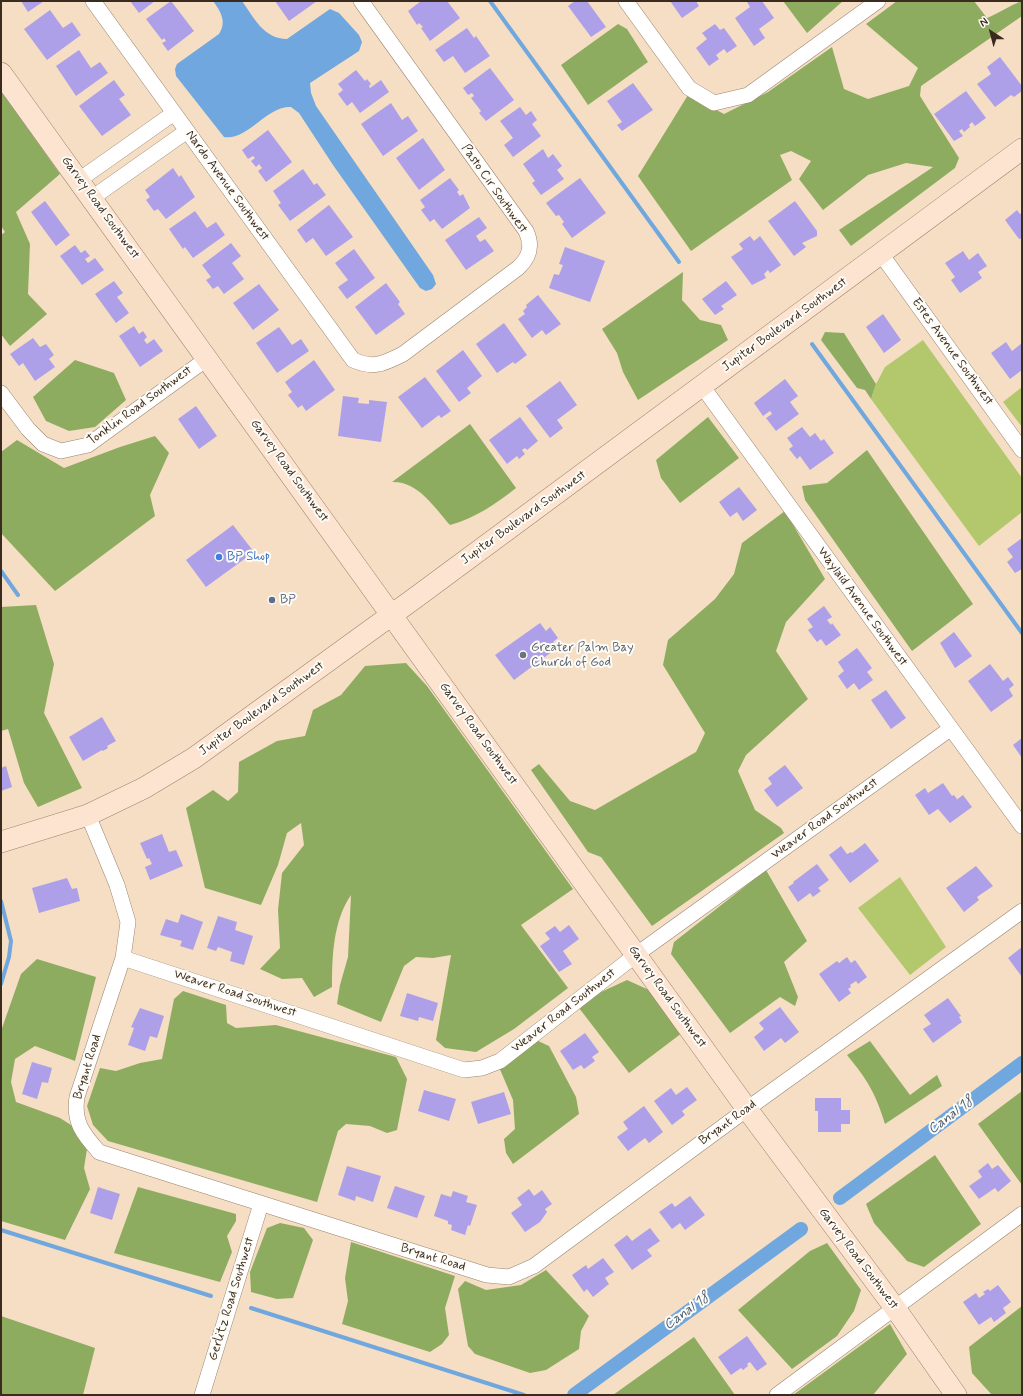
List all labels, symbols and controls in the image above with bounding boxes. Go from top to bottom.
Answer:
north arrow [971,12,1011,52]
text: N [977,14,991,30]
street label: Nardo Avenue Southwest [182,128,272,244]
street label: Pasto Cir Southwest [457,141,531,237]
street label: Garvey Road Southwest [57,154,143,262]
street label: Jupiter Boulevard Southwest [719,274,851,376]
street label: Estes Avenue Southwest [908,295,996,409]
street label: Tonklin Road Southwest [85,363,195,449]
street label: Garvey Road Southwest [246,417,332,525]
street label: Jupiter Boulevard Southwest [458,467,590,569]
street label: Waylaid Avenue Southwest [814,544,910,670]
place label: BP Shop [227,549,270,565]
marker: BP Shop [214,552,224,562]
place label: BP [280,592,296,608]
marker: BP [267,595,277,605]
place label: Greater Palm Bay Church of God [531,640,634,671]
marker: Greater Palm Bay Church of God [518,650,528,660]
street label: Jupiter Boulevard Southwest [196,658,328,760]
street label: Garvey Road Southwest [435,680,521,788]
street label: Weaver Road Southwest [769,775,881,863]
street label: Garvey Road Southwest [624,943,710,1051]
street label: Weaver Road Southwest [509,965,619,1057]
street label: Weaver Road Southwest [172,967,298,1021]
street label: Bryant Road [71,1033,105,1101]
water label: Canal 18 [925,1094,977,1138]
street label: Bryant Road [696,1097,760,1149]
street label: Garvey Road Southwest [815,1205,901,1313]
street label: Gerlitz Road Southwest [206,1235,258,1363]
street label: Bryant Road [399,1241,467,1275]
water label: Canal 18 [661,1290,713,1334]

